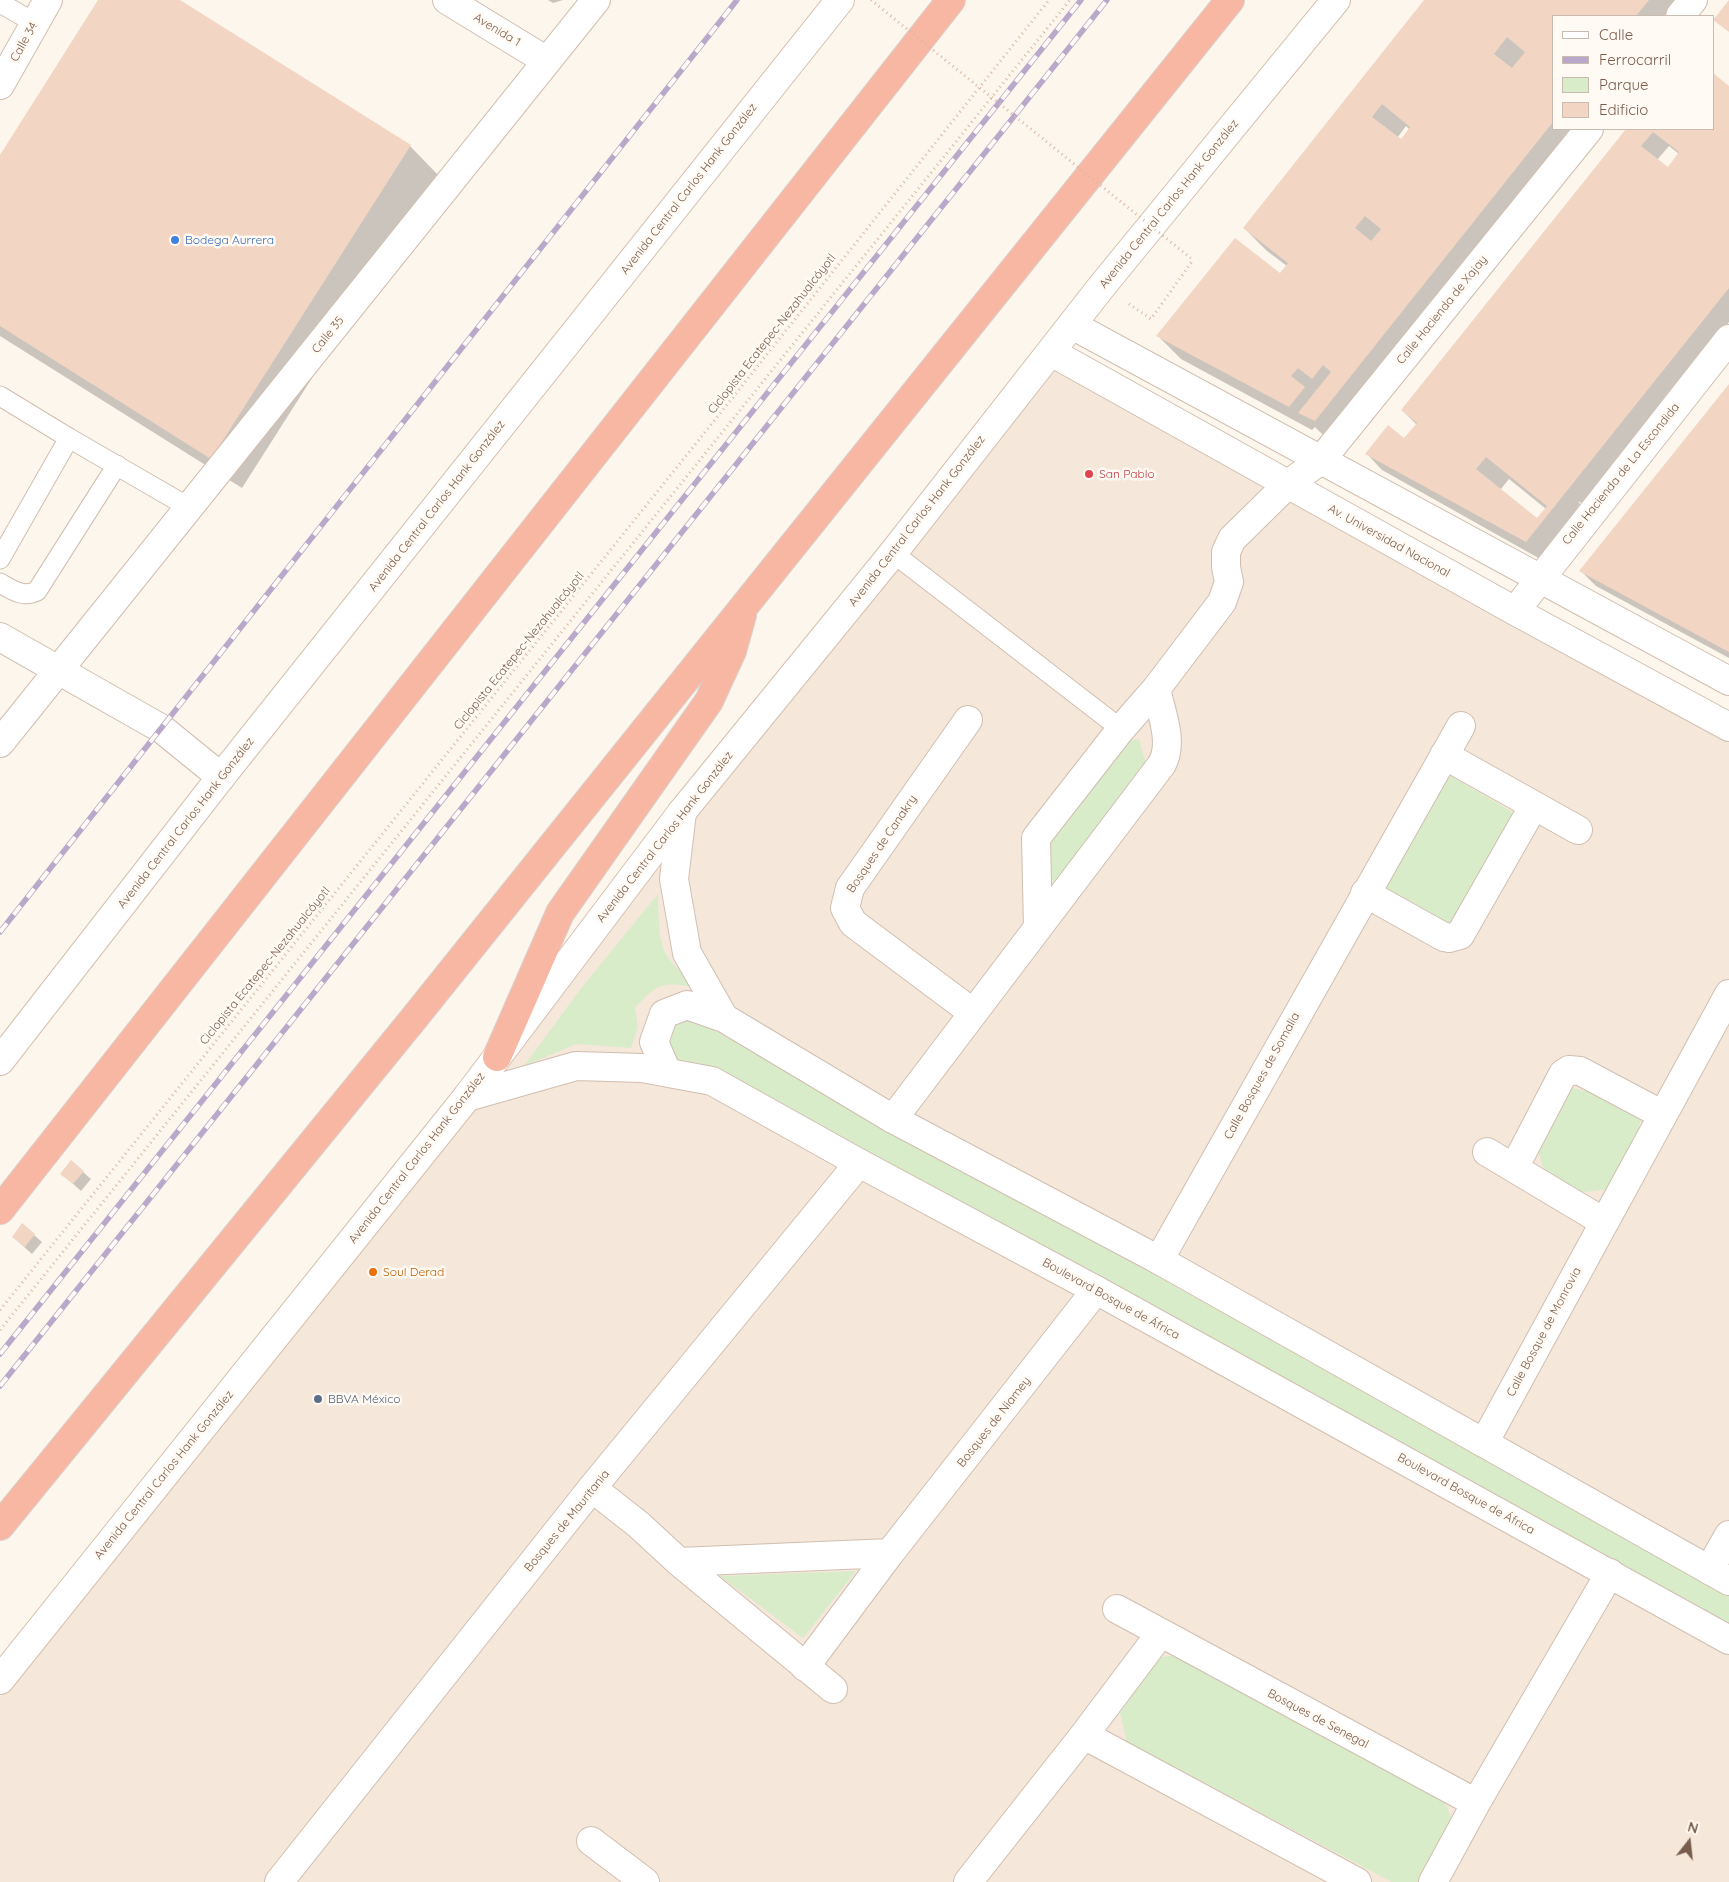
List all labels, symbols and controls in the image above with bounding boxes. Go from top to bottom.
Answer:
street label: Avenida 1 [471,10,523,50]
legend [1552,15,1714,130]
street label: Calle 34 [7,20,41,64]
text: Calle [1599,25,1633,44]
text: Ferrocarril [1599,50,1671,69]
text: Parque [1599,75,1649,94]
text: Edificio [1599,100,1648,119]
street label: Avenida Central Carlos Hank González [618,101,760,277]
street label: Avenida Central Carlos Hank González [1096,117,1242,291]
place label: Bodega Aurrera [185,233,274,247]
marker: Bodega Aurrera [169,234,181,246]
street label: Ciclopista Ecatepec-Nezahualcóyotl [705,251,839,417]
street label: Calle Hacienda de Xajay [1394,253,1490,367]
street label: Calle 35 [309,314,347,356]
street label: Calle Hacienda de La Escondida [1559,400,1683,548]
street label: Avenida Central Carlos Hank González [366,418,508,594]
street label: Avenida Central Carlos Hank González [846,433,988,609]
place label: San Pablo [1099,467,1155,481]
marker: San Pablo [1083,468,1095,480]
street label: Av. Universidad Nacional [1325,501,1453,581]
street label: Ciclopista Ecatepec-Nezahualcóyotl [451,569,587,733]
street label: Avenida Central Carlos Hank González [115,735,257,911]
street label: Avenida Central Carlos Hank González [594,749,736,925]
street label: Bosques de Canakry [844,792,920,896]
street label: Ciclopista Ecatepec-Nezahualcóyotl [197,884,333,1048]
street label: Calle Bosques de Somalia [1221,1010,1303,1142]
street label: Avenida Central Carlos Hank González [346,1070,488,1246]
street label: Boulevard Bosque de África [1040,1255,1182,1343]
place label: Soul Derad [383,1265,444,1279]
street label: Calle Bosque de Monrovia [1504,1265,1584,1399]
marker: Soul Derad [367,1266,379,1278]
street label: Bosques de Niamey [954,1374,1034,1470]
street label: Avenida Central Carlos Hank González [91,1388,237,1562]
place label: BBVA México [328,1392,401,1406]
marker: BBVA México [312,1393,324,1405]
street label: Boulevard Bosque de África [1395,1450,1537,1538]
street label: Bosques de Mauritania [521,1467,613,1575]
street label: Bosques de Senegal [1265,1686,1371,1752]
north arrow [1664,1817,1714,1867]
text: N [1686,1818,1701,1838]

